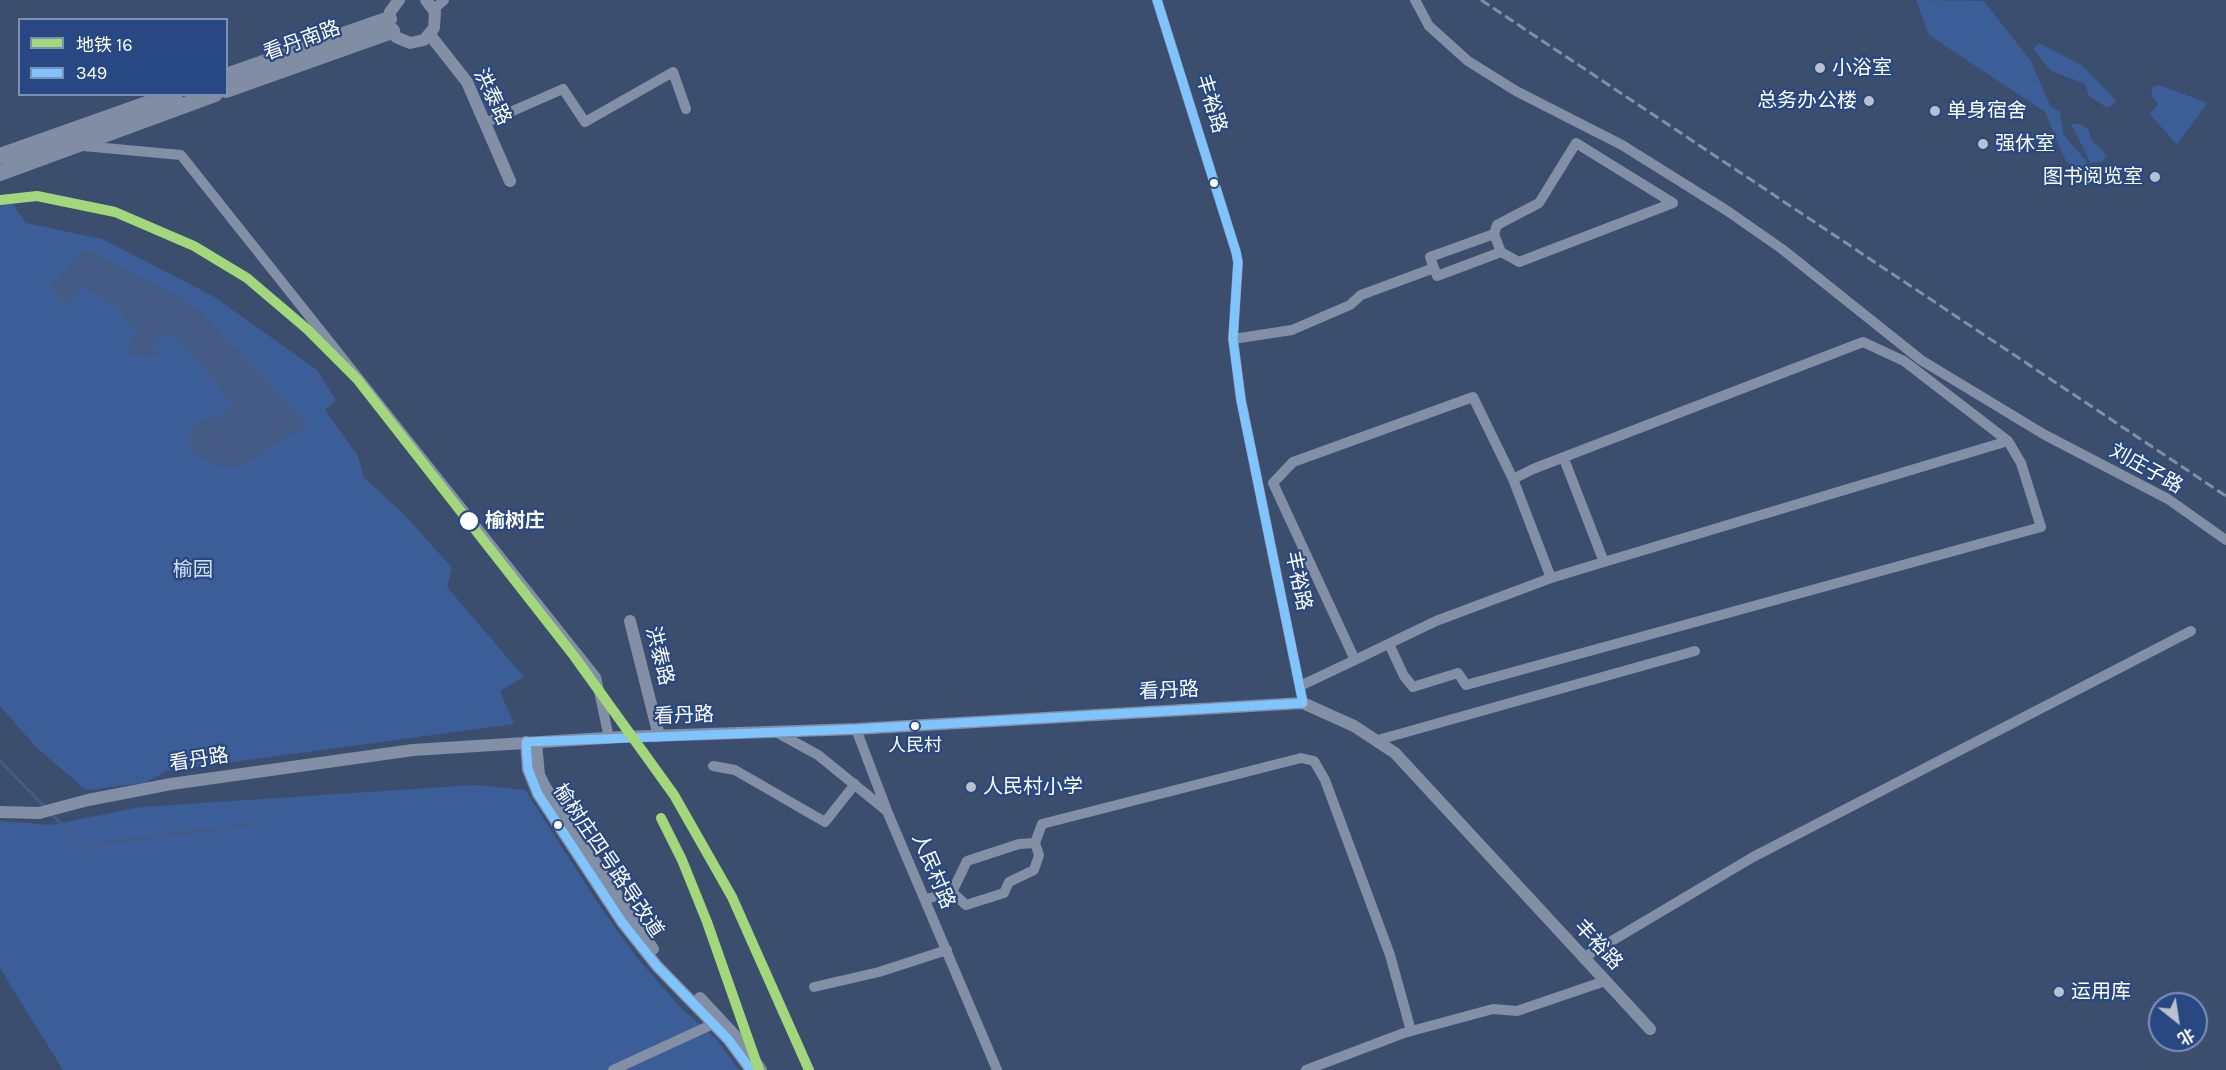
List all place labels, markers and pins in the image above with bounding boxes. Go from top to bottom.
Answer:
place label: 小浴室 [1832,56,1892,80]
marker: 小浴室 [1813,61,1827,75]
place label: 总务办公楼 [1757,89,1857,113]
marker: 总务办公楼 [1862,94,1876,108]
place label: 单身宿舍 [1947,99,2027,123]
marker: 单身宿舍 [1928,104,1942,118]
place label: 强休室 [1995,132,2055,156]
marker: 强休室 [1976,137,1990,151]
place label: 图书阅览室 [2043,165,2143,189]
marker: 图书阅览室 [2148,170,2162,184]
unlabelled marker [1208,177,1220,189]
place label: 榆树庄 [485,509,545,533]
marker: 榆树庄 [458,510,480,532]
marker: 人民村 [909,720,921,732]
place label: 人民村 [888,735,942,757]
place label: 人民村小学 [983,775,1083,799]
marker: 人民村小学 [964,780,978,794]
unlabelled marker [552,819,564,831]
place label: 运用库 [2071,980,2131,1004]
marker: 运用库 [2052,985,2066,999]

